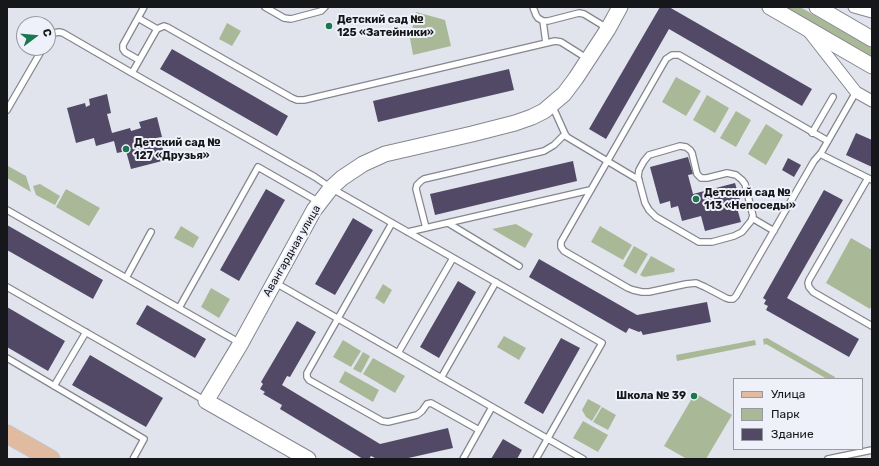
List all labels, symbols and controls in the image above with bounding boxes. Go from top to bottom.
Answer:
place label: Детский сад № 125 «Затейники» [337,13,434,39]
north arrow [16,16,56,56]
marker: Детский сад № 125 «Затейники» [324,21,334,31]
text: С [40,27,54,38]
place label: Детский сад № 127 «Друзья» [134,136,221,162]
marker: Детский сад № 127 «Друзья» [121,144,131,154]
place label: Детский сад № 113 «Непоседы» [704,186,796,212]
marker: Детский сад № 113 «Непоседы» [691,194,701,204]
street label: Авангардная улица [260,203,324,299]
legend [733,378,863,450]
text: Улица [771,387,805,401]
place label: Школа № 39 [616,389,686,403]
marker: Школа № 39 [689,391,699,401]
text: Парк [771,407,800,421]
text: Здание [771,427,814,441]

